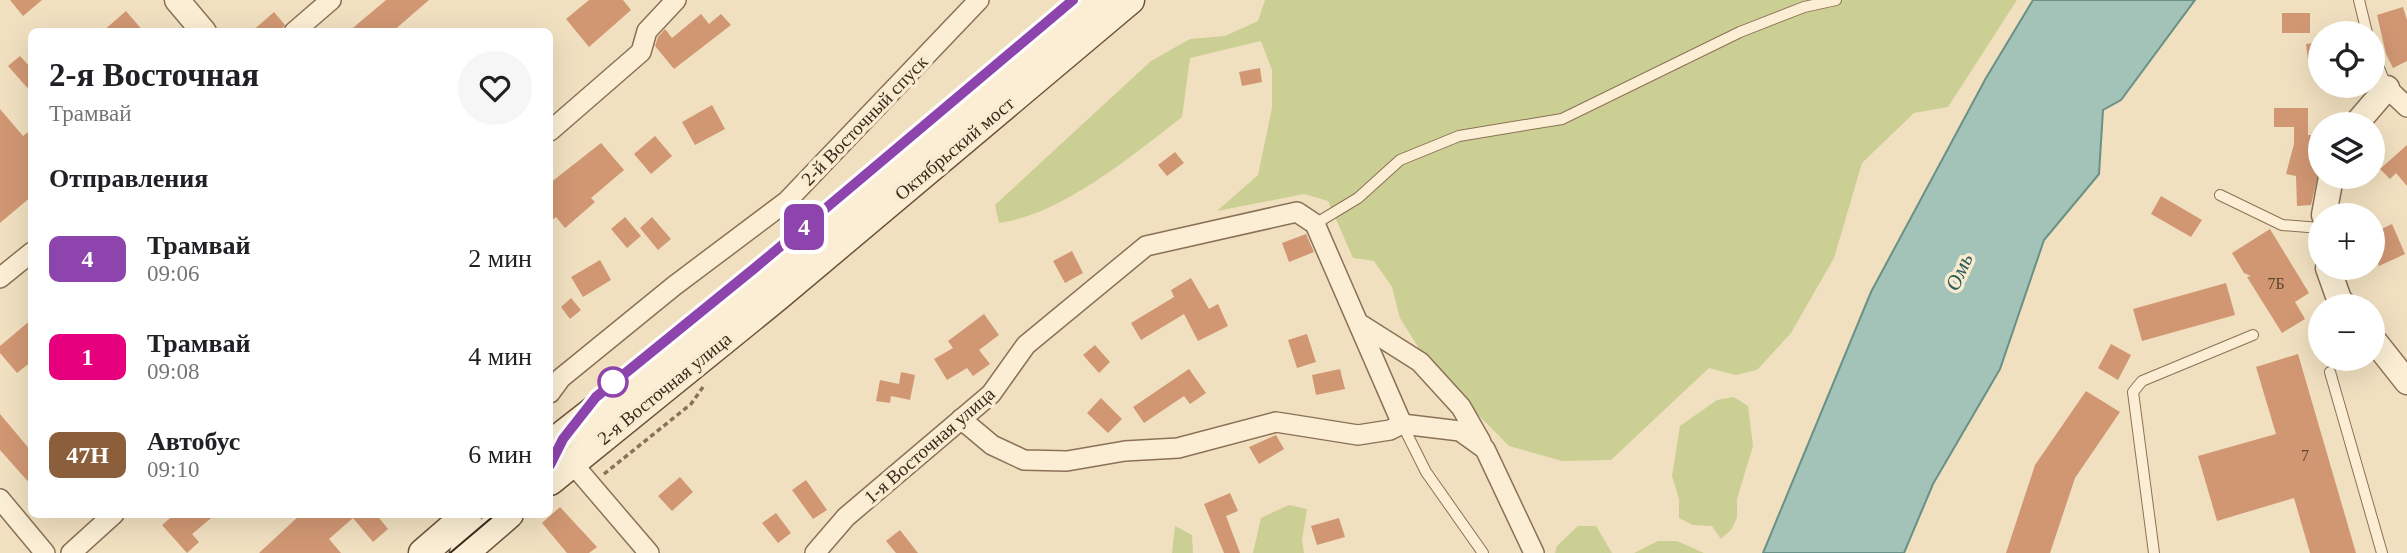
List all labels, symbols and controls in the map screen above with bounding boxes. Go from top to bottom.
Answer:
map controls [2308,21,2385,371]
button: locate [2308,21,2385,98]
button: heart [458,51,532,125]
street label: 2-й Восточный спуск [797,51,932,190]
text: 2-я Восточная [49,57,259,93]
street label: Октябрьский мост [891,92,1019,204]
text: Трамвай [49,101,132,126]
button: layers [2308,112,2385,189]
text: Отправления [49,164,208,193]
button: + [2308,203,2385,280]
line badge: 4 [781,204,827,250]
text: 4 [798,214,810,240]
text: Трамвай [147,231,251,260]
text: 2 мин [468,244,532,273]
text: 4 [82,246,94,272]
water label: Омь [1940,250,1978,294]
text: 09:06 [147,261,199,286]
house number: 7Б [2267,275,2285,292]
button: − [2308,294,2385,371]
street label: 2-я Восточная улица [593,328,736,449]
text: Трамвай [147,329,251,358]
text: 4 мин [468,342,532,371]
text: 1 [82,344,94,370]
text: 09:08 [147,359,199,384]
unlabelled marker [598,367,628,397]
street label: 1-я Восточная улица [860,383,999,508]
text: Автобус [147,427,240,456]
text: 6 мин [468,440,532,469]
text: 47Н [66,442,109,468]
house number: 7 [2301,447,2309,464]
text: 09:10 [147,457,199,482]

